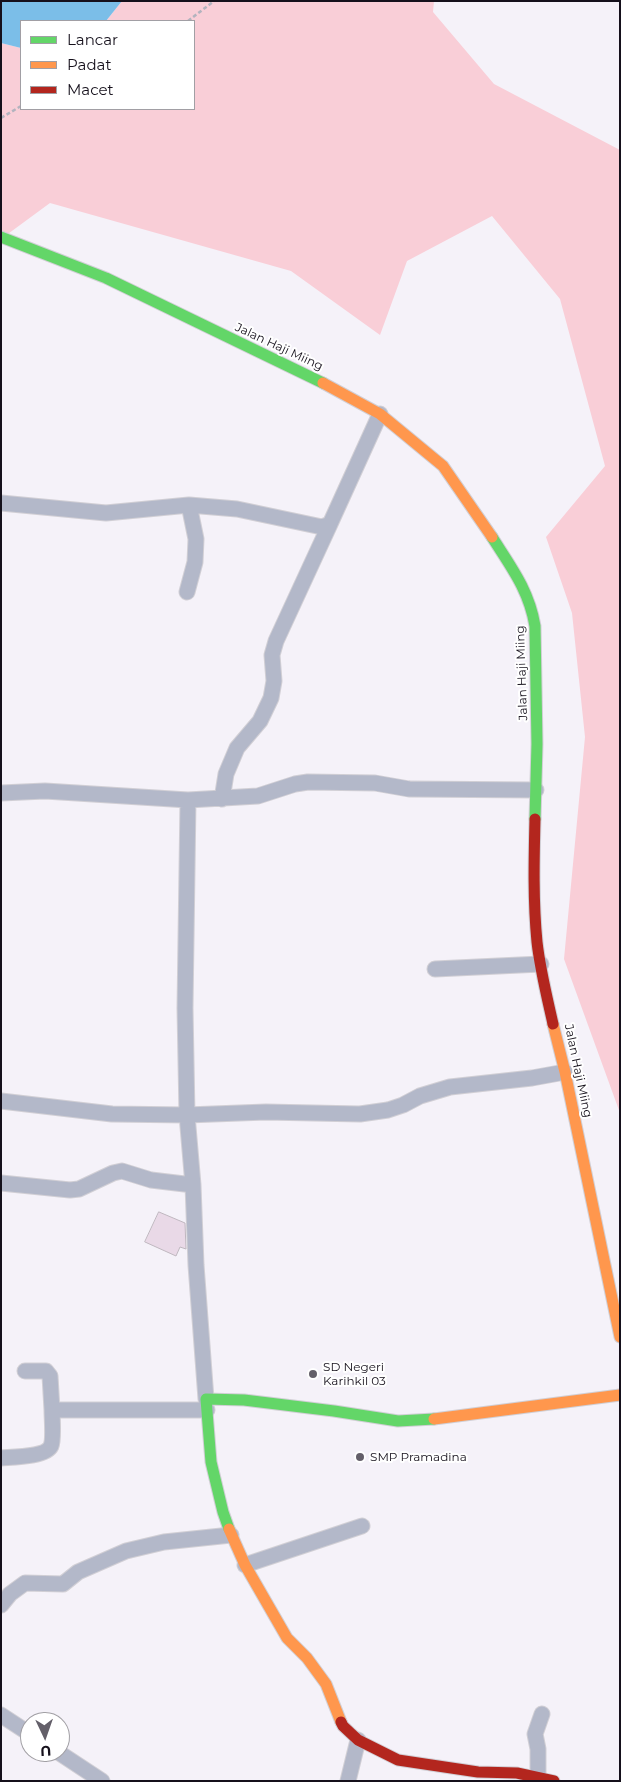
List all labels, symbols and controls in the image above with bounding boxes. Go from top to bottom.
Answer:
legend [20,20,195,110]
text: Lancar [67,30,118,49]
text: Padat [67,55,112,74]
text: Macet [67,80,114,99]
street label: Jalan Haji Miing [233,320,325,374]
street label: Jalan Haji Miing [513,625,531,721]
street label: Jalan Haji Miing [561,1023,595,1119]
place label: SD Negeri Karihkil 03 [323,1360,386,1388]
marker: SD Negeri Karihkil 03 [307,1368,319,1380]
place label: SMP Pramadina [370,1450,467,1464]
marker: SMP Pramadina [354,1451,366,1463]
north arrow [20,1712,70,1762]
text: U [40,1742,52,1760]

